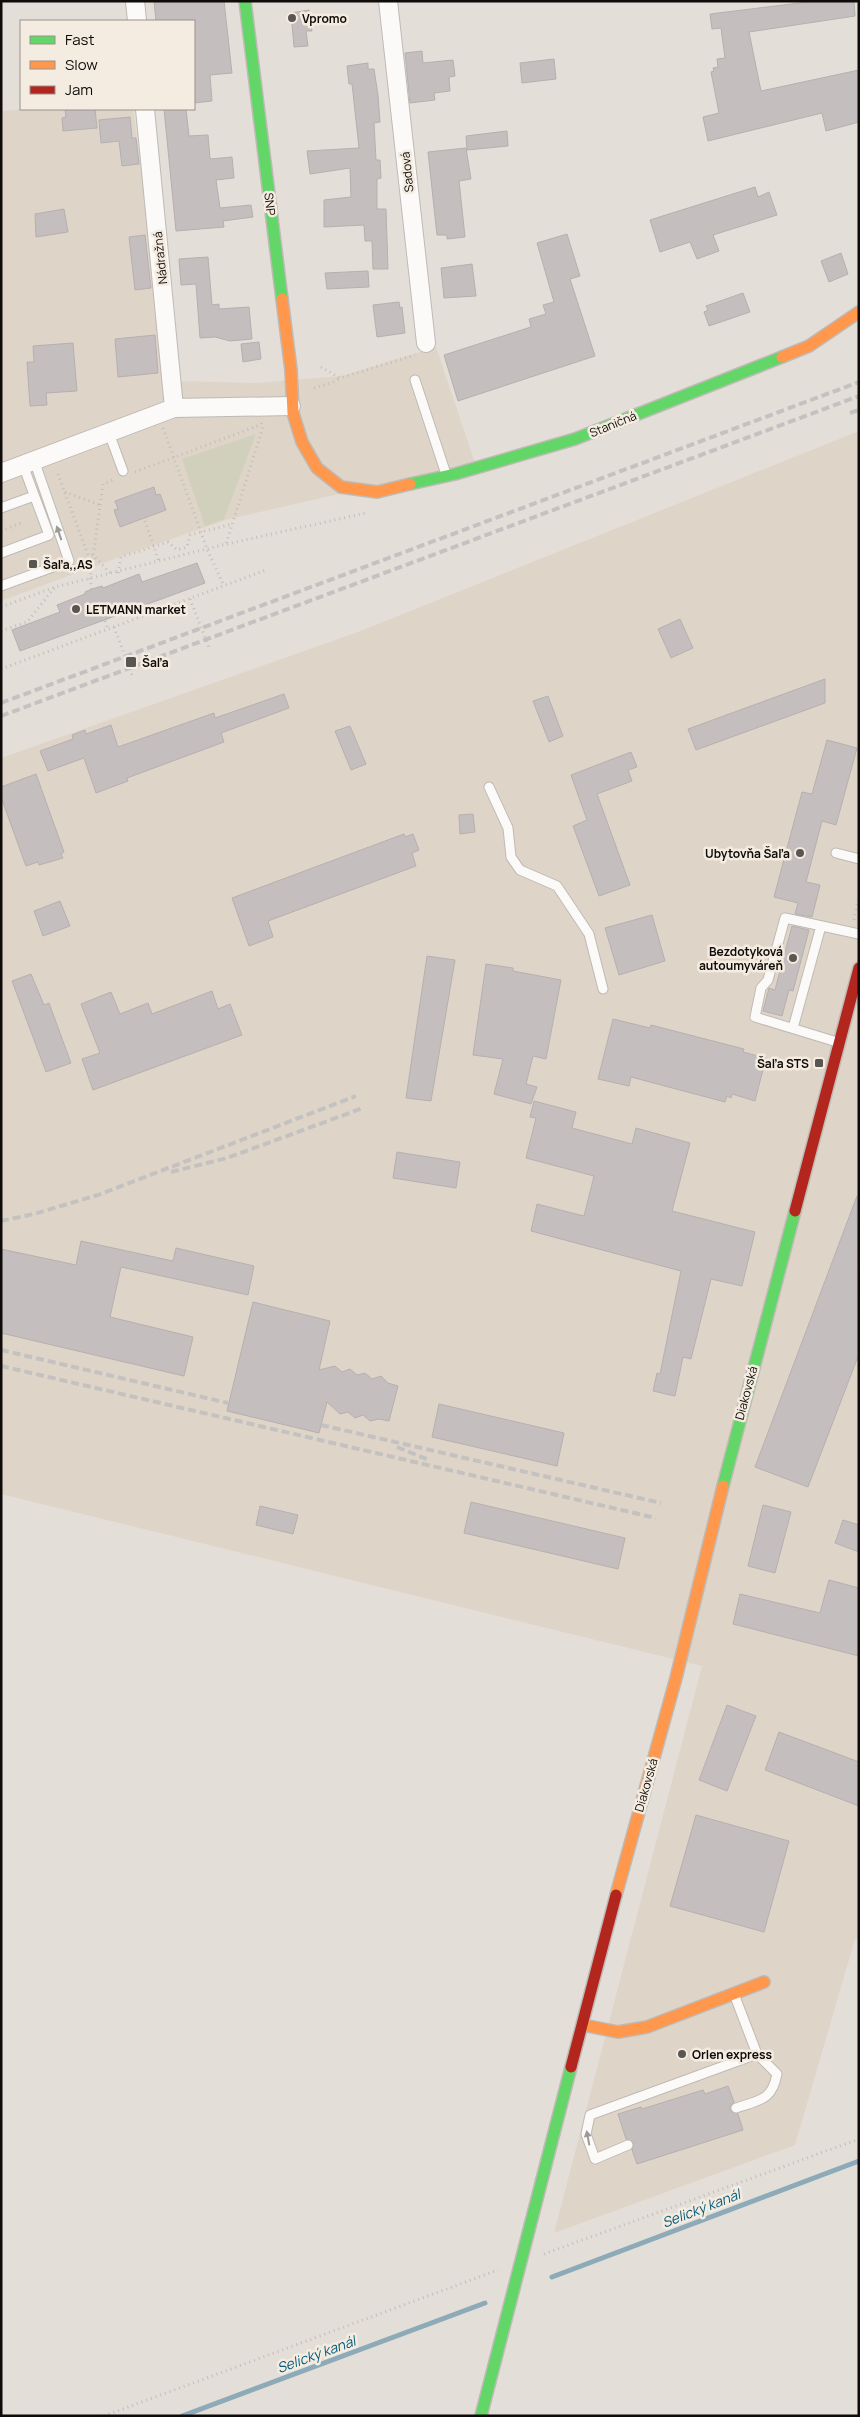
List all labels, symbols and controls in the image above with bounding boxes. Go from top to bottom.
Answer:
place label: Vpromo [302,10,347,27]
marker: Vpromo [286,12,298,24]
legend [20,20,195,110]
text: Fast [65,29,94,50]
text: Slow [65,54,98,75]
text: Jam [65,79,93,100]
street label: Sadová [396,151,418,193]
street label: SNP [260,192,280,216]
street label: Nádražná [149,231,171,285]
street label: Staničná [587,407,639,441]
one-way arrow [55,526,62,541]
place label: Šaľa,,AS [43,556,93,573]
marker: Šaľa,,AS [27,558,39,570]
place label: LETMANN market [86,601,186,618]
marker: LETMANN market [70,603,82,615]
place label: Šaľa [142,654,169,671]
marker: Šaľa [124,655,138,669]
place label: Ubytovňa Šaľa [705,845,790,862]
marker: Ubytovňa Šaľa [794,847,806,859]
place label: Bezdotyková autoumyváreň [699,943,783,974]
marker: Bezdotyková autoumyváreň [787,952,799,964]
place label: Šaľa STS [757,1055,809,1072]
marker: Šaľa STS [813,1057,825,1069]
street label: Diakovská [731,1364,761,1422]
street label: Diakovská [630,1756,662,1814]
place label: Orlen express [692,2046,773,2063]
marker: Orlen express [676,2048,688,2060]
one-way arrow [584,2129,592,2145]
water label: Selický kanál [659,2184,744,2232]
water label: Selický kanál [274,2330,360,2377]

